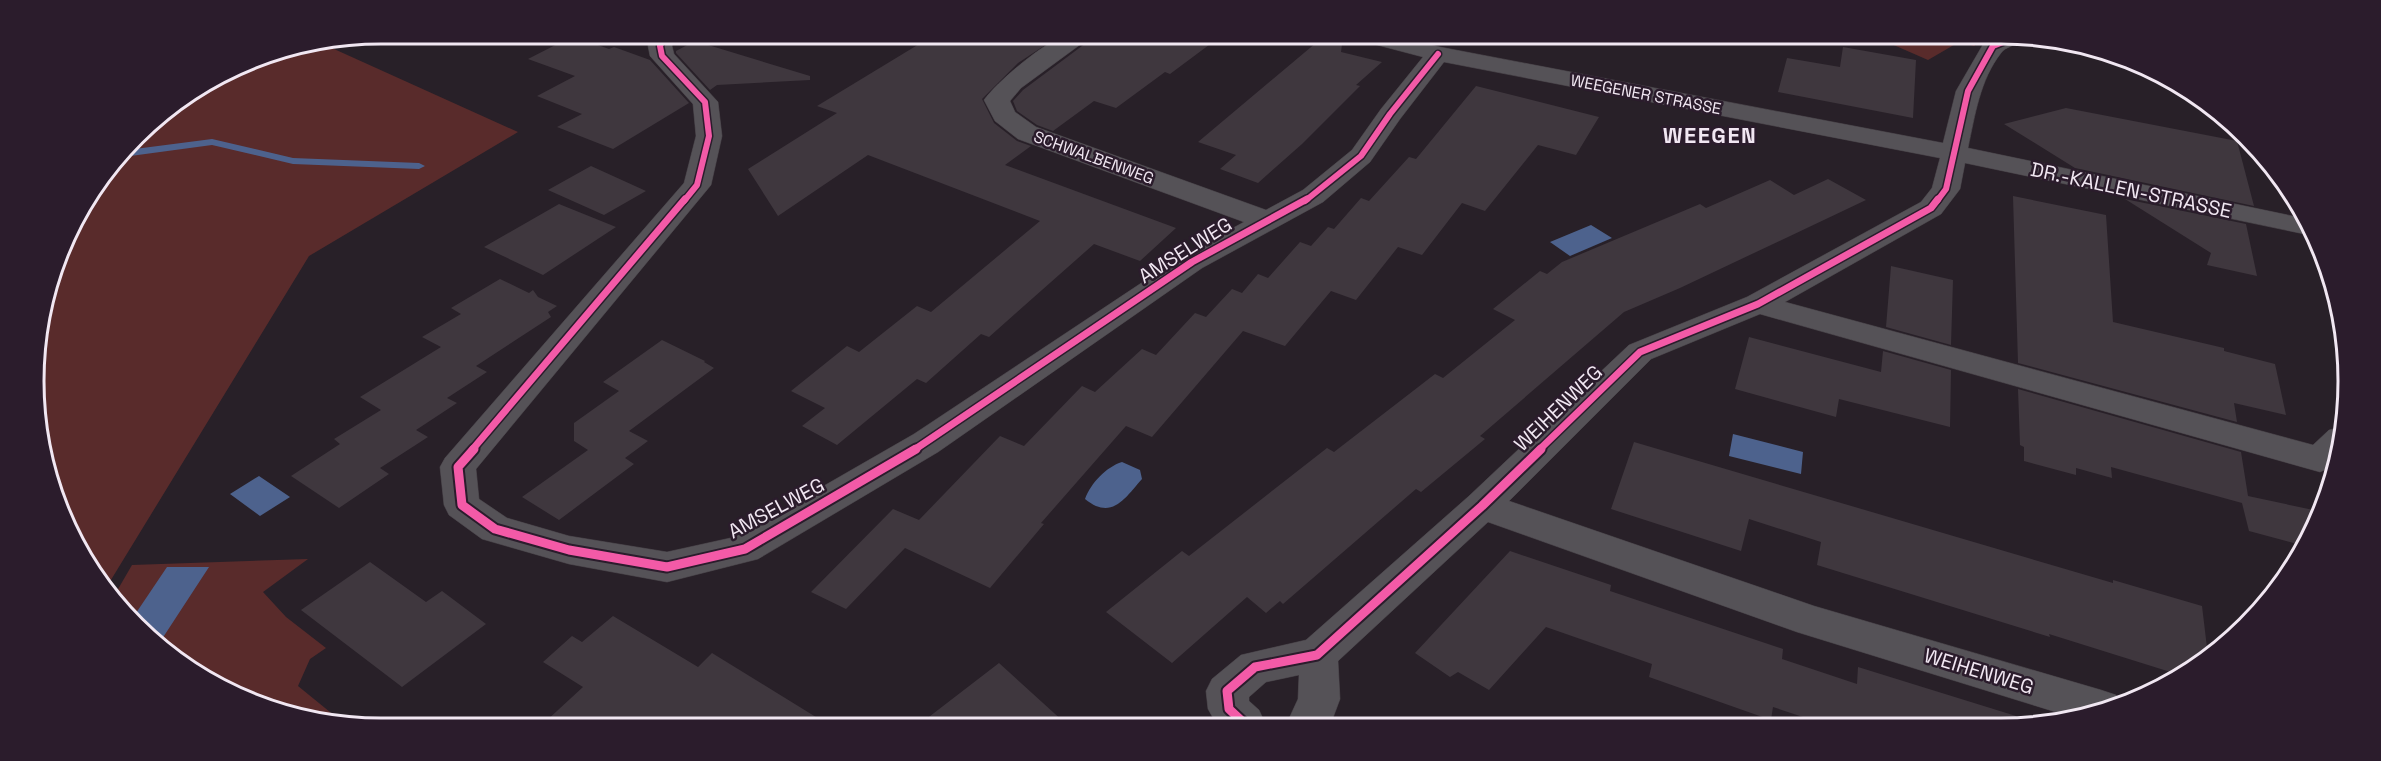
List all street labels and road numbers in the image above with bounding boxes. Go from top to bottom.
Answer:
street label: WEEGENER STRASSE [1569,70,1723,119]
street label: SCHWALBENWEG [1031,126,1157,189]
street label: DR.-KALLEN-STRASSE [2028,156,2234,224]
street label: AMSELWEG [1133,211,1237,289]
street label: WEIHENWEG [1508,359,1608,457]
street label: AMSELWEG [723,472,829,544]
street label: WEIHENWEG [1921,642,2037,700]

